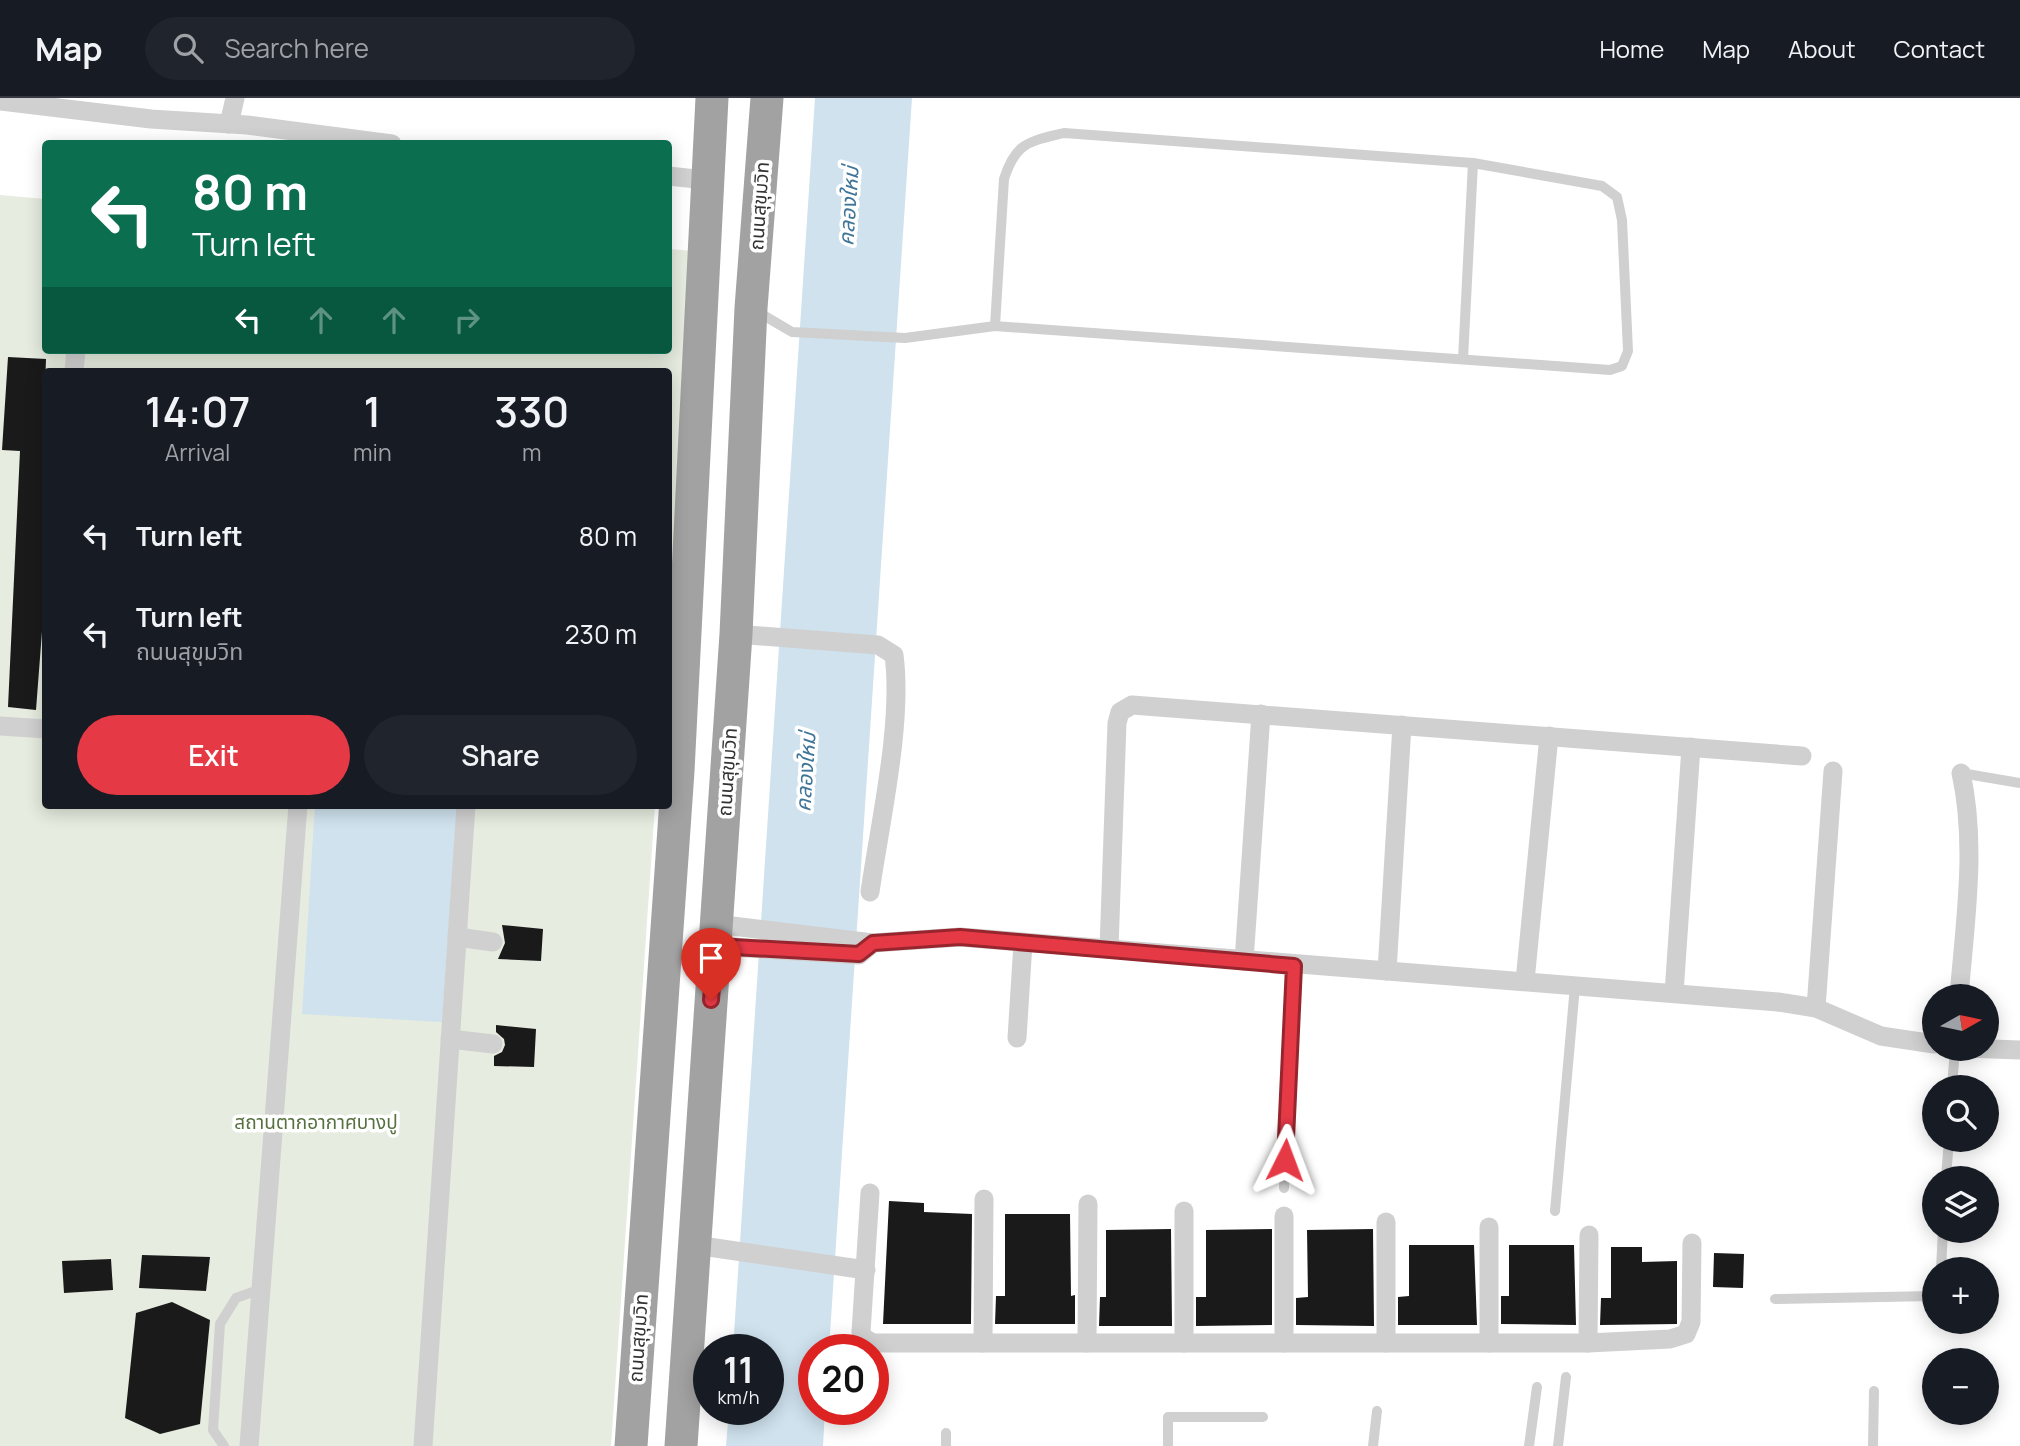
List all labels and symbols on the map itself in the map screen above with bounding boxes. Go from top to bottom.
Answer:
street label: ถนนสุขุมวิท [743,161,775,251]
water label: คลองใหม่ [831,162,865,247]
street label: ถนนสุขุมวิท [711,727,743,817]
water label: คลองใหม่ [788,728,822,813]
pin [681,928,741,1000]
north arrow [1922,984,1998,1060]
park label: สถานตากอากาศบางปู [234,1109,398,1135]
position arrow [1248,1123,1322,1197]
street label: ถนนสุขุมวิท [622,1293,654,1383]
speed limit sign: 20 [798,1334,889,1425]

